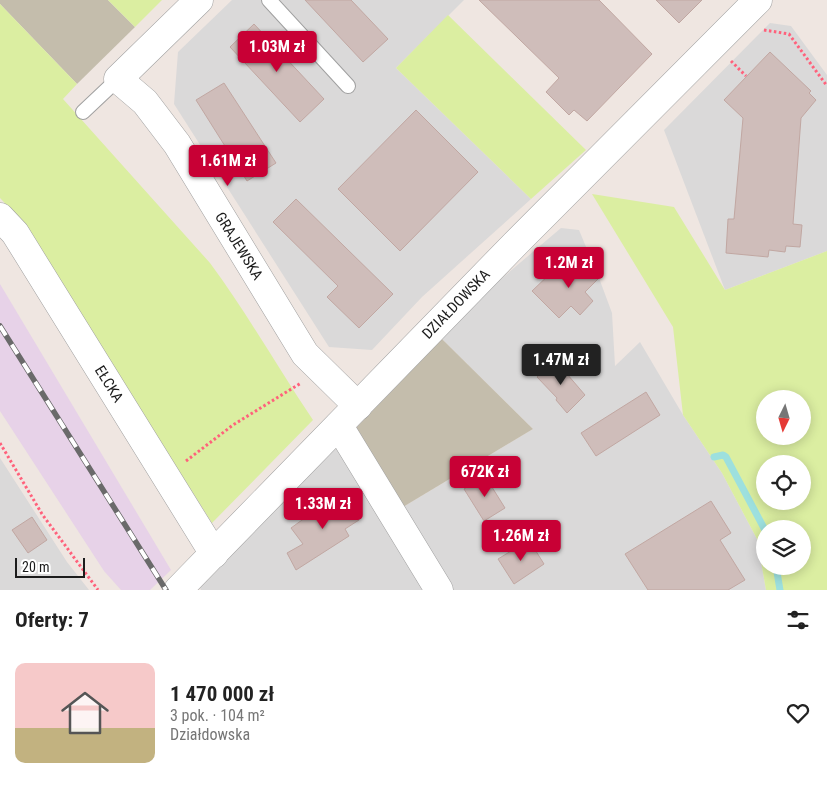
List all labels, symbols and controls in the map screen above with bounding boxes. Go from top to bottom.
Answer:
pin: 1.03M zł [225,30,329,73]
text: 1.03M zł [249,37,305,56]
pin: 1.61M zł [176,144,280,187]
text: 1.61M zł [200,151,256,170]
street label: GRAJEWSKA [211,209,267,283]
pin: 1.2M zł [523,246,615,289]
text: 1.2M zł [545,253,593,272]
street label: DZIAŁDOWSKA [418,265,494,342]
pin: 1.47M zł [509,344,613,386]
text: 1.47M zł [533,350,589,369]
street label: EŁCKA [91,362,127,406]
north arrow [756,390,811,445]
map controls [756,390,811,575]
button: locate [756,455,811,510]
pin: 672K zł [439,456,531,498]
text: 672K zł [461,462,509,481]
pin: 1.33M zł [271,488,375,530]
text: 1.33M zł [295,494,351,513]
pin: 1.26M zł [469,520,573,562]
button: layers [756,520,811,575]
text: 1.26M zł [493,526,549,545]
scale bar [15,555,85,578]
text: 20 m [22,559,50,575]
icon: filters [784,606,812,634]
text: Oferty: 7 [15,608,89,632]
text: 1 470 000 zł [170,682,274,706]
icon: home [55,683,115,743]
icon: heart [784,699,812,727]
text: 3 pok. · 104 m² [170,706,265,725]
text: Działdowska [170,725,250,744]

